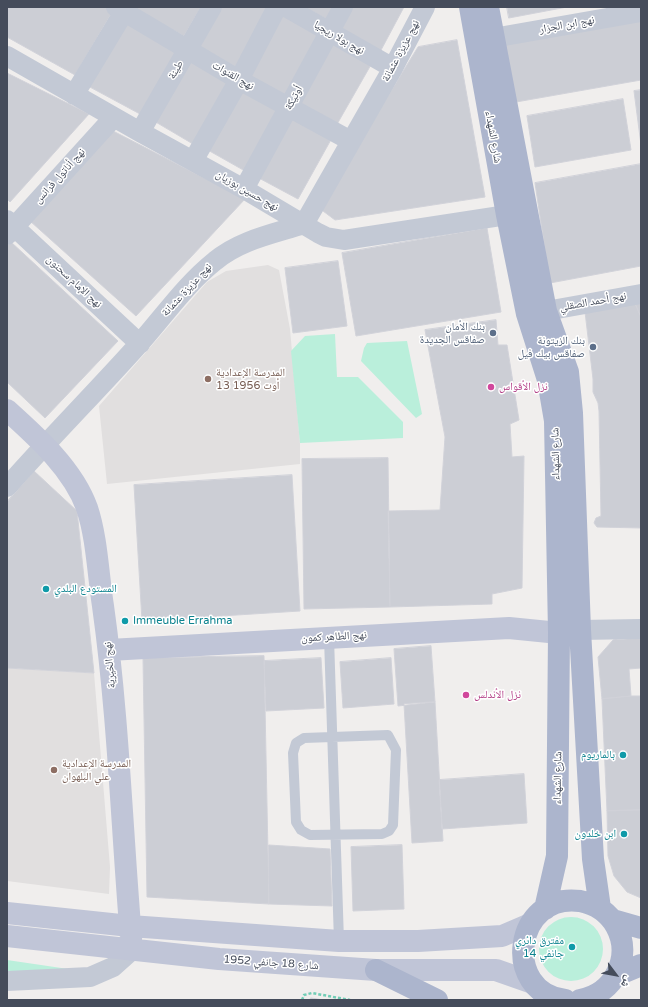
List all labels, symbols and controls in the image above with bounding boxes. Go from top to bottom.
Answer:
street label: نهج ابن الجزار [538,14,596,36]
street label: نهج بولا ريجيا [311,18,367,58]
street label: نهج عزيزة عثمانة [379,18,423,84]
street label: طينة [165,58,187,82]
street label: نهج القنوات [210,59,256,93]
street label: أوتيكة [282,84,306,112]
street label: شارع الشهداء [482,110,504,164]
street label: نهج أناتول فرانس [32,146,88,206]
street label: نهج حسين بوزيان [213,168,281,214]
street label: نهج الإمام سحنون [43,253,105,311]
street label: نهج عزيزة عثمانة [159,261,215,319]
street label: نهج أحمد الصقلي [559,290,627,314]
place label: بنك الأمان صفاقس الجديدة [420,320,485,346]
marker: بنك الأمان صفاقس الجديدة [488,328,498,338]
place label: بنك الزيتونة صفاقس بيك فيل [518,334,585,360]
marker: بنك الزيتونة صفاقس بيك فيل [588,342,598,352]
place label: المدرسة الإعدادية 13 أوت 1956 [216,366,285,392]
marker: المدرسة الإعدادية 13 أوت 1956 [203,374,213,384]
place label: نزل الأقواس [499,380,548,394]
marker: نزل الأقواس [486,382,496,392]
street label: شارع الشهداء [549,427,563,481]
place label: المستودع البلدي [54,582,117,596]
marker: المستودع البلدي [41,584,51,594]
place label: Immeuble Errahma [133,614,232,628]
marker: Immeuble Errahma [120,616,130,626]
street label: نهج الطاهر كمون [301,629,367,645]
street label: نهج الخيرية [101,641,119,689]
place label: نزل الأندلس [474,688,521,702]
marker: نزل الأندلس [461,690,471,700]
place label: بالماريوم [581,748,615,762]
marker: بالماريوم [618,750,628,760]
street label: شارع الشهداء [551,751,565,805]
place label: المدرسة الإعدادية علي البلهوان [62,757,131,783]
marker: المدرسة الإعدادية علي البلهوان [49,765,59,775]
place label: ابن خلدون [575,827,616,841]
marker: ابن خلدون [619,829,629,839]
place label: مفترق دائري 14 جانفي [515,934,564,960]
marker: مفترق دائري 14 جانفي [567,942,577,952]
street label: شارع 18 جانفي 1952 [223,953,319,973]
north arrow [596,955,636,995]
text: ش [618,973,635,990]

